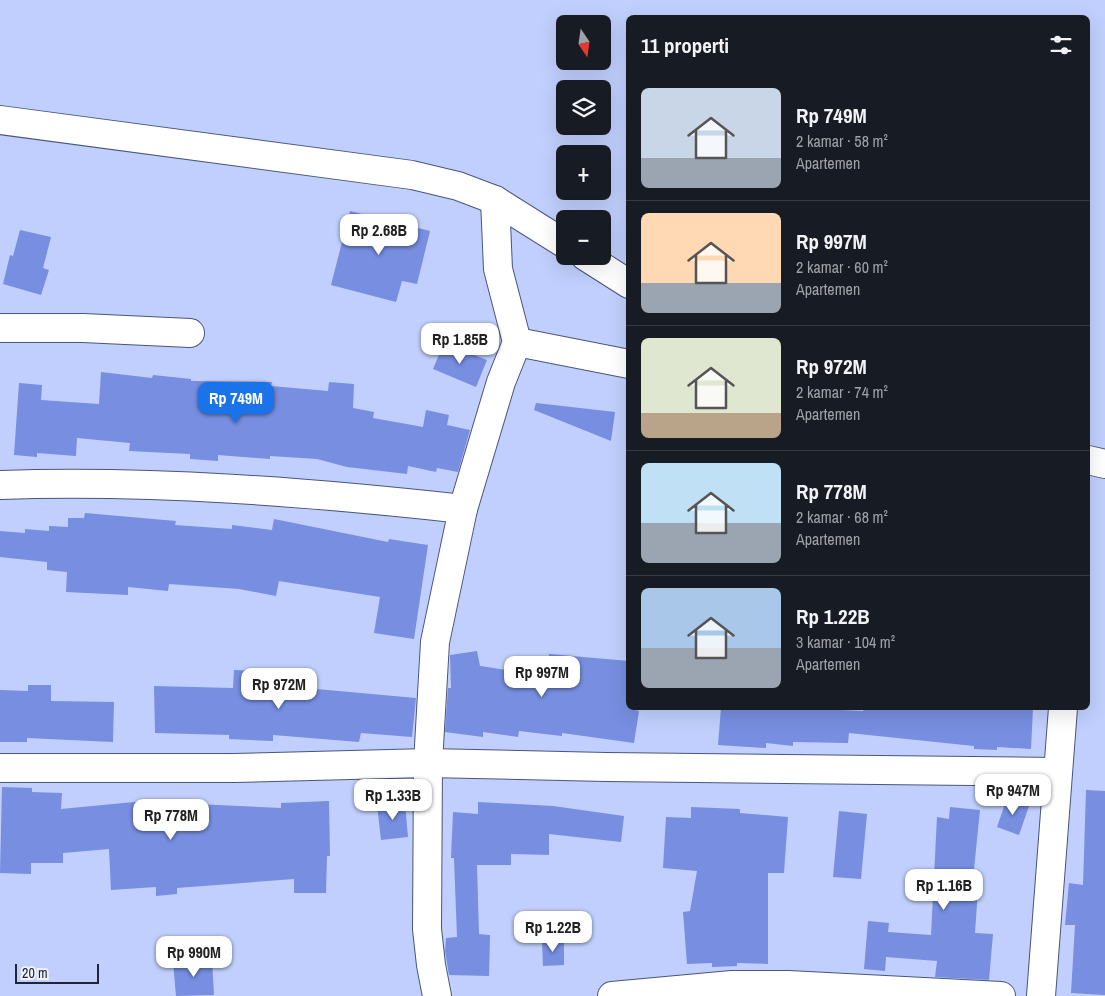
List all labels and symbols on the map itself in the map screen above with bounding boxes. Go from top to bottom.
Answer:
north arrow [556,15,611,70]
pin: Rp 2.68B [327,214,431,256]
pin: Rp 1.85B [408,322,512,365]
pin: Rp 749M [190,382,282,424]
pin: Rp 997M [496,656,588,698]
pin: Rp 972M [233,668,325,710]
pin: Rp 947M [967,774,1059,816]
pin: Rp 1.33B [341,778,445,821]
pin: Rp 778M [125,798,217,841]
pin: Rp 1.16B [892,868,996,911]
pin: Rp 1.22B [501,910,605,953]
pin: Rp 990M [148,936,240,978]
scale bar [15,961,99,984]

